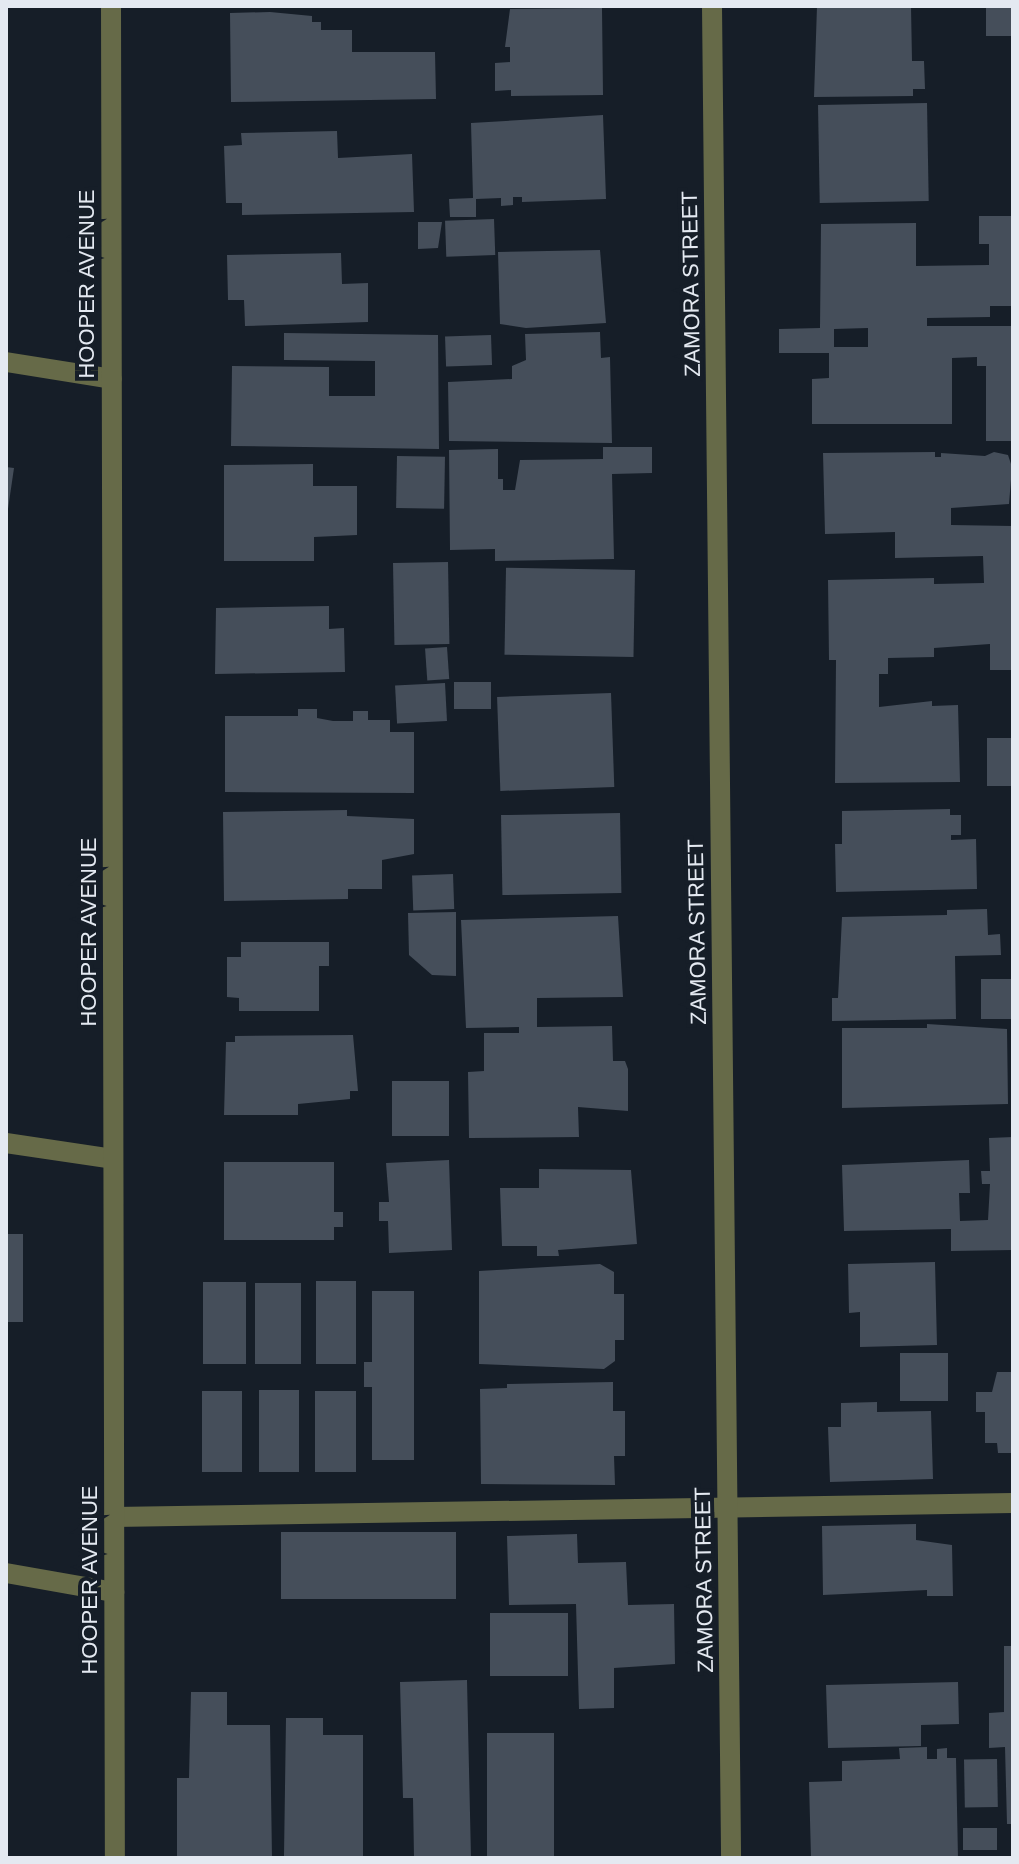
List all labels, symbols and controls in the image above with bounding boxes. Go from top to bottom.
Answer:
street label: HOOPER AVENUE [74,189,100,379]
street label: ZAMORA STREET [676,190,706,378]
street label: HOOPER AVENUE [76,837,102,1027]
street label: ZAMORA STREET [682,838,712,1026]
street label: HOOPER AVENUE [77,1485,103,1675]
street label: ZAMORA STREET [689,1486,719,1674]

